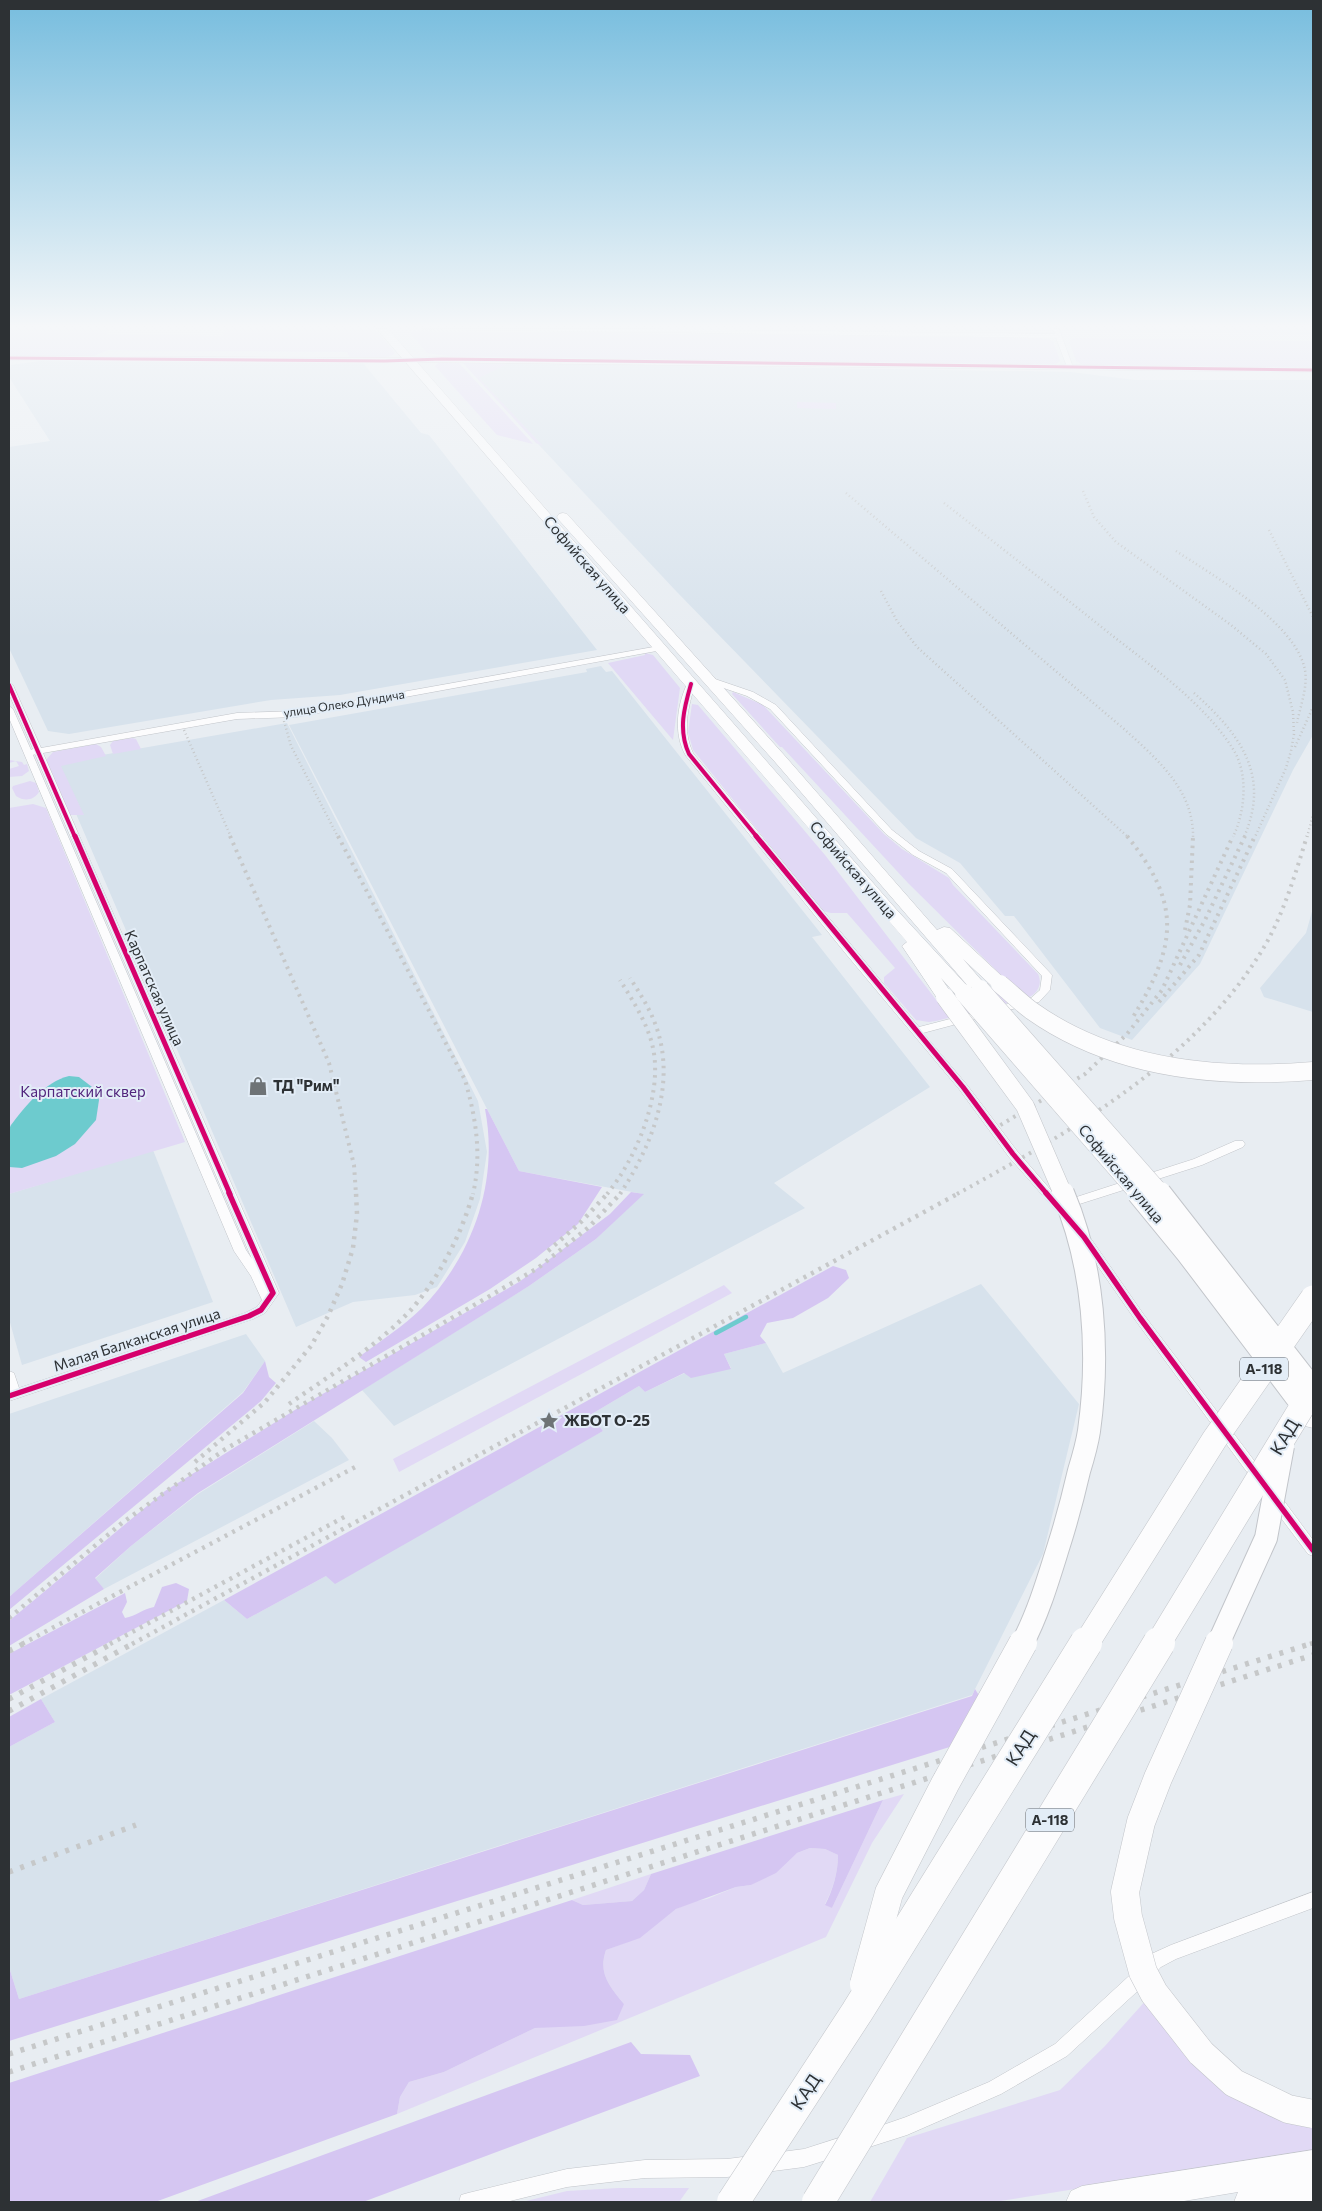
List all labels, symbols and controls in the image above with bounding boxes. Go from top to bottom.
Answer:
street label: Софийская улица [541,512,635,617]
street label: улица Олеко Дундича [282,687,405,720]
street label: Софийская улица [807,817,901,922]
street label: Карпатская улица [121,927,189,1048]
shop icon: ТД "Рим" [247,1075,269,1097]
place label: ТД "Рим" [273,1076,339,1094]
park label: Карпатский сквер [20,1082,146,1100]
street label: Софийская улица [1075,1120,1168,1226]
street label: Малая Балканская улица [51,1304,222,1375]
road number: А-118 [1240,1358,1288,1380]
place icon: ЖБОТ О-25 [538,1410,560,1432]
place label: ЖБОТ О-25 [564,1411,650,1429]
street label: КАД [1265,1414,1304,1459]
street label: КАД [1001,1725,1040,1770]
road number: А-118 [1026,1808,1074,1832]
street label: КАД [785,2069,825,2114]

